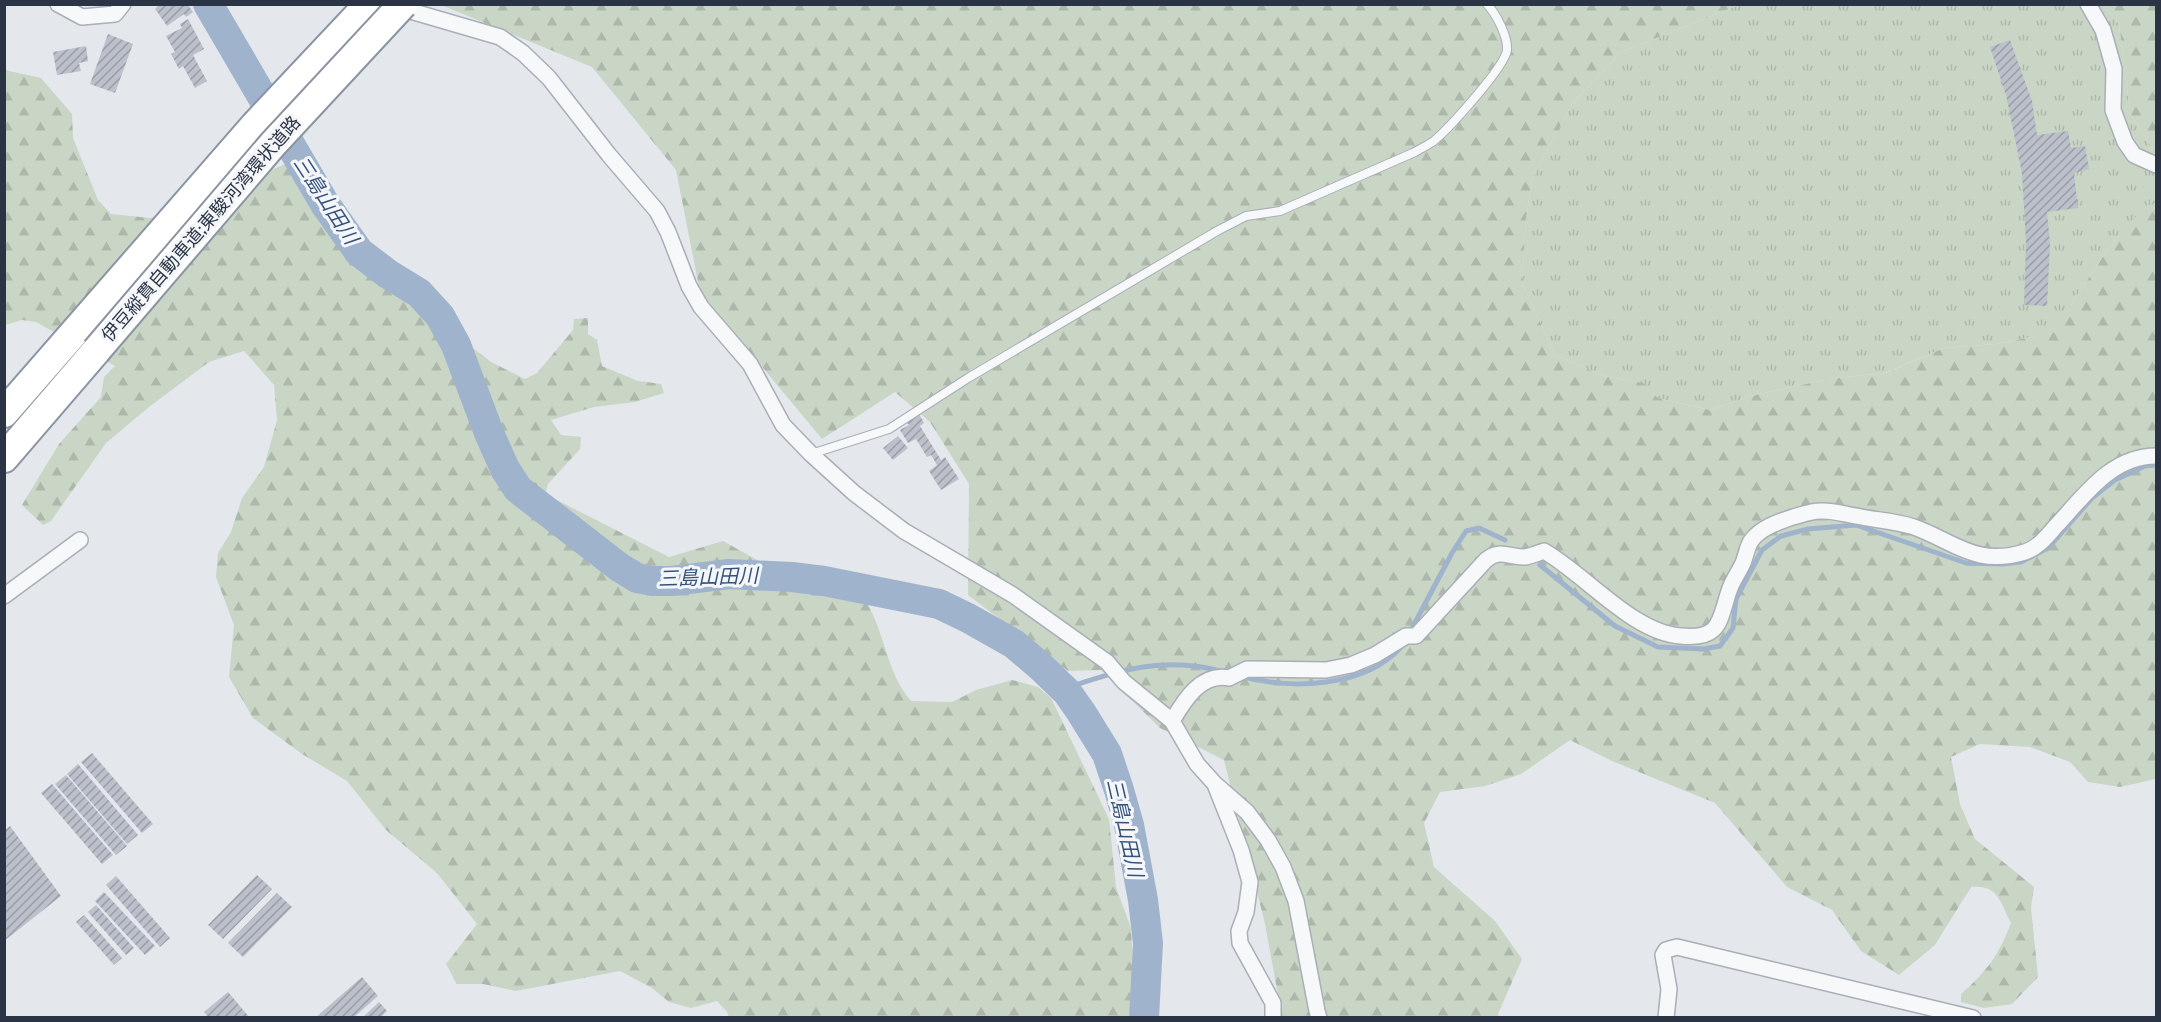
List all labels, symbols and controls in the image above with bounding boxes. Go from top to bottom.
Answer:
street label: 伊豆縦貫自動車道;東駿河湾環状道路 [97,112,305,346]
water label: 三島山田川 [289,152,364,250]
water label: 三島山田川 [658,563,760,591]
water label: 三島山田川 [1102,777,1148,881]

